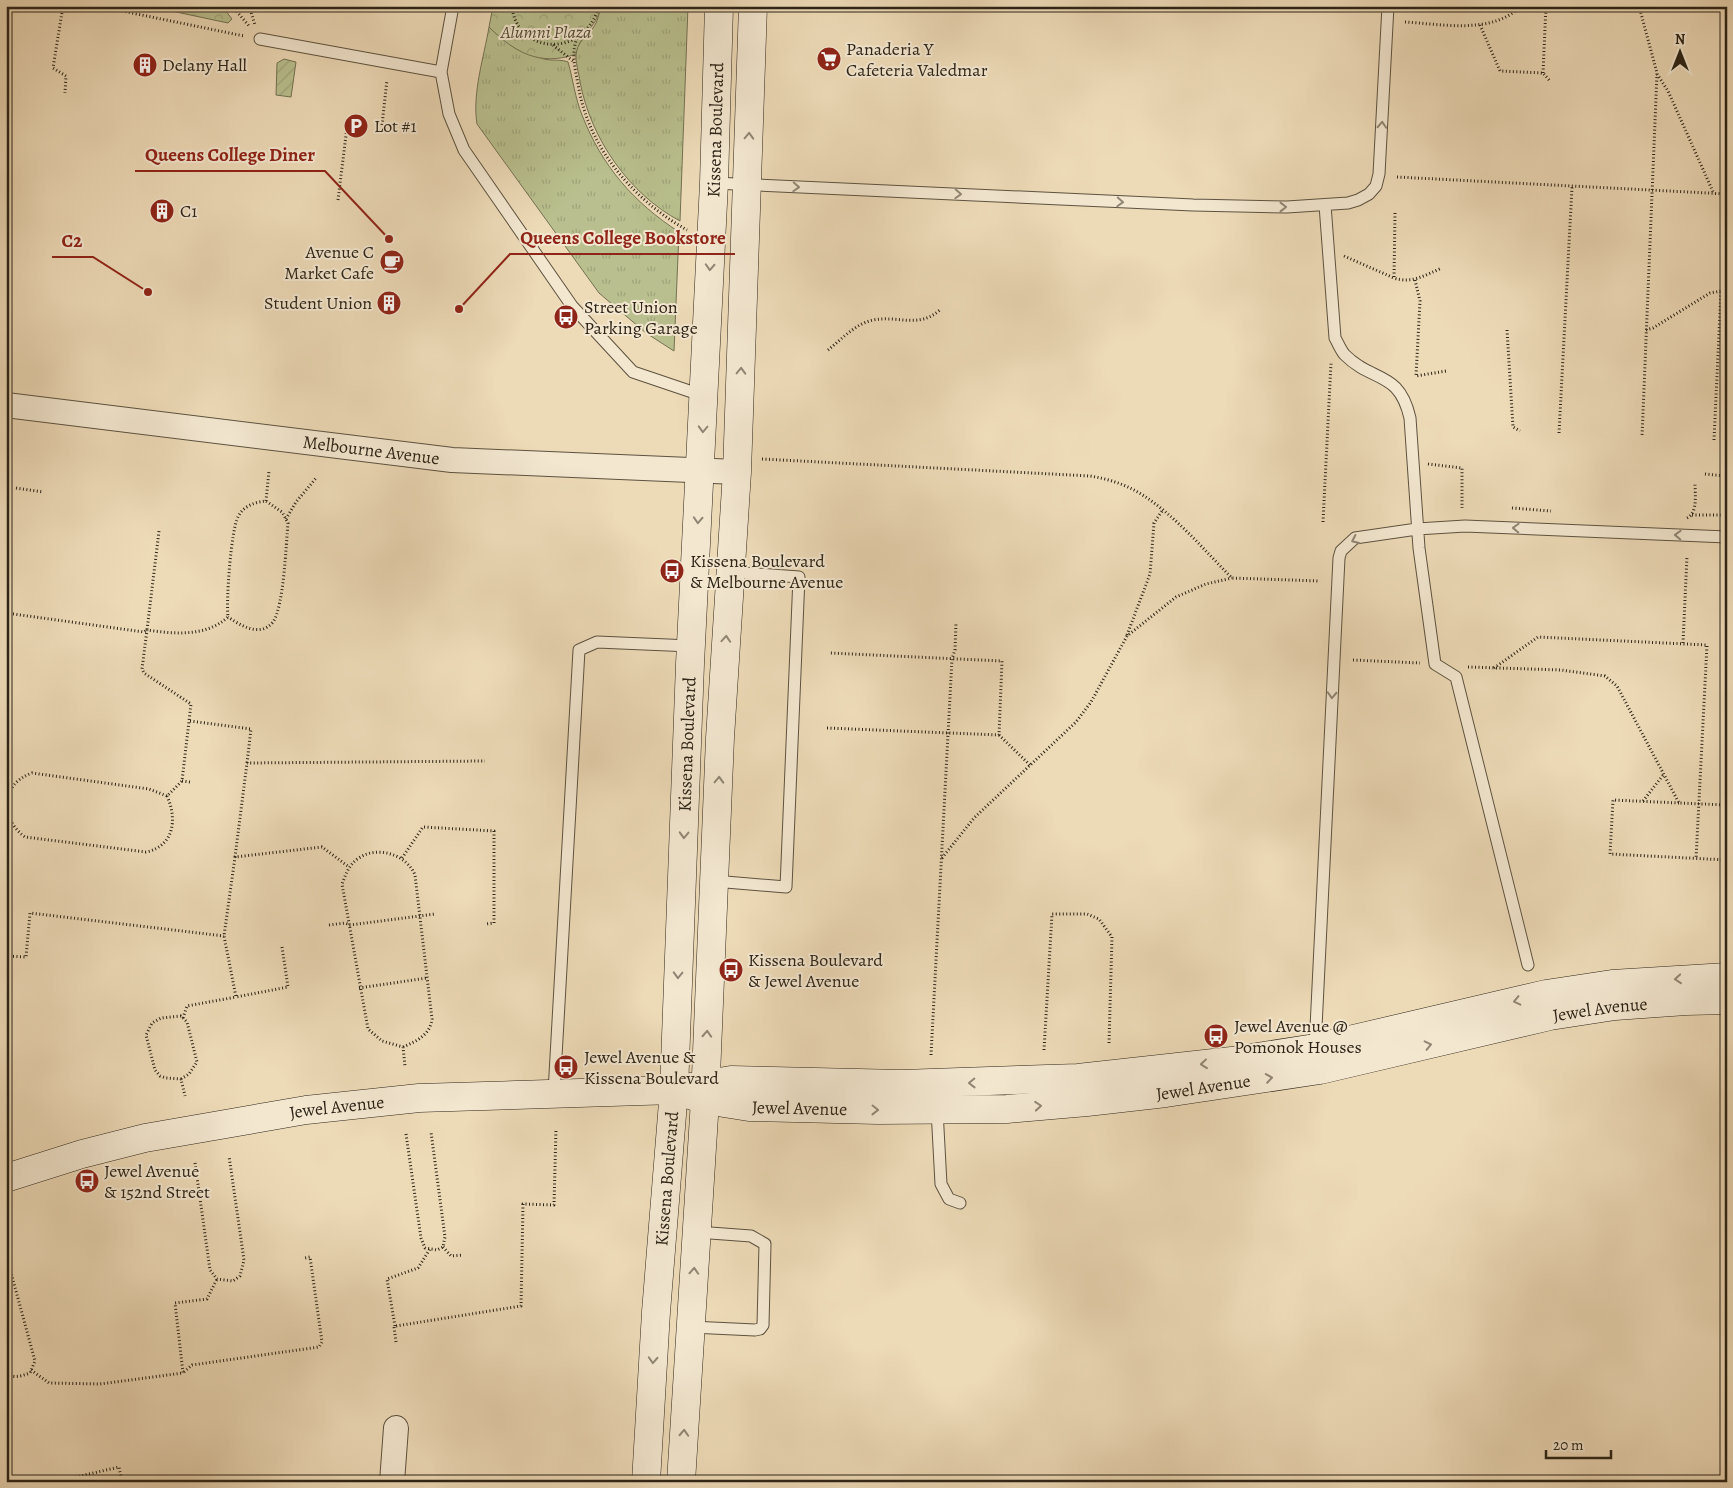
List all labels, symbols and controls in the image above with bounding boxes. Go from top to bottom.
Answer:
park label: Alumni Plaza [500,20,591,44]
north arrow [1656,28,1706,78]
text: N [1675,30,1685,49]
place label: Panaderia Y Cafeteria Valedmar [846,37,988,82]
supermarket icon: Panaderia Y Cafeteria Valedmar [816,46,842,72]
building icon: Delany Hall [132,52,158,78]
place label: Delany Hall [162,53,248,77]
street label: Kissena Boulevard [701,62,729,198]
parking icon: Lot #1 [343,113,369,139]
place label: Lot #1 [374,114,417,138]
one-way arrow [1376,121,1387,129]
one-way arrow [743,132,754,140]
callout: Queens College Diner [135,137,325,171]
text: Queens College Diner [145,142,315,168]
one-way arrow [792,181,800,192]
one-way arrow [954,189,962,200]
one-way arrow [1117,197,1125,207]
building icon: C1 [149,198,175,224]
place label: C1 [180,199,197,223]
one-way arrow [1279,202,1287,212]
callout: Queens College Bookstore [510,220,735,254]
callout: C2 [52,223,93,257]
text: Queens College Bookstore [520,225,726,251]
text: C2 [62,228,82,254]
place label: Avenue C Market Cafe [284,240,374,285]
cafe icon: Avenue C Market Cafe [379,249,405,275]
one-way arrow [705,263,716,271]
building icon: Student Union [376,290,402,316]
place label: Student Union [264,291,372,315]
place label: Street Union Parking Garage [584,295,698,340]
bus stop icon: Street Union Parking Garage [553,304,579,330]
one-way arrow [735,366,746,374]
one-way arrow [697,425,708,433]
street label: Melbourne Avenue [302,430,441,470]
one-way arrow [693,517,704,525]
one-way arrow [1511,523,1519,533]
one-way arrow [1674,529,1682,540]
one-way arrow [1351,534,1360,544]
place label: Kissena Boulevard & Melbourne Avenue [690,549,843,594]
bus stop icon: Kissena Boulevard & Melbourne Avenue [659,558,685,584]
one-way arrow [721,635,732,643]
street label: Kissena Boulevard [672,676,702,812]
one-way arrow [1326,691,1337,699]
one-way arrow [713,776,724,784]
one-way arrow [678,831,689,839]
place label: Kissena Boulevard & Jewel Avenue [748,948,883,993]
bus stop icon: Kissena Boulevard & Jewel Avenue [718,957,744,983]
one-way arrow [673,971,684,979]
one-way arrow [1674,973,1682,984]
street label: Jewel Avenue [1551,992,1648,1027]
one-way arrow [1513,995,1522,1006]
place label: Jewel Avenue @ Pomonok Houses [1234,1014,1362,1059]
bus stop icon: Jewel Avenue @ Pomonok Houses [1203,1023,1229,1049]
one-way arrow [702,1030,713,1038]
one-way arrow [1423,1040,1432,1051]
place label: Jewel Avenue & Kissena Boulevard [584,1045,719,1090]
bus stop icon: Jewel Avenue & Kissena Boulevard [553,1054,579,1080]
one-way arrow [1200,1059,1208,1070]
street label: Jewel Avenue [1155,1069,1252,1106]
one-way arrow [1264,1074,1273,1084]
one-way arrow [968,1078,976,1088]
street label: Jewel Avenue [287,1090,385,1125]
street label: Jewel Avenue [751,1095,847,1121]
one-way arrow [1034,1101,1042,1112]
one-way arrow [872,1105,880,1115]
street label: Kissena Boulevard [649,1110,684,1247]
place label: Jewel Avenue & 152nd Street [104,1159,210,1204]
bus stop icon: Jewel Avenue & 152nd Street [74,1168,100,1194]
one-way arrow [689,1267,700,1275]
one-way arrow [648,1357,659,1365]
scale bar [1546,1428,1610,1460]
one-way arrow [679,1429,690,1437]
text: 20 m [1553,1435,1584,1455]

